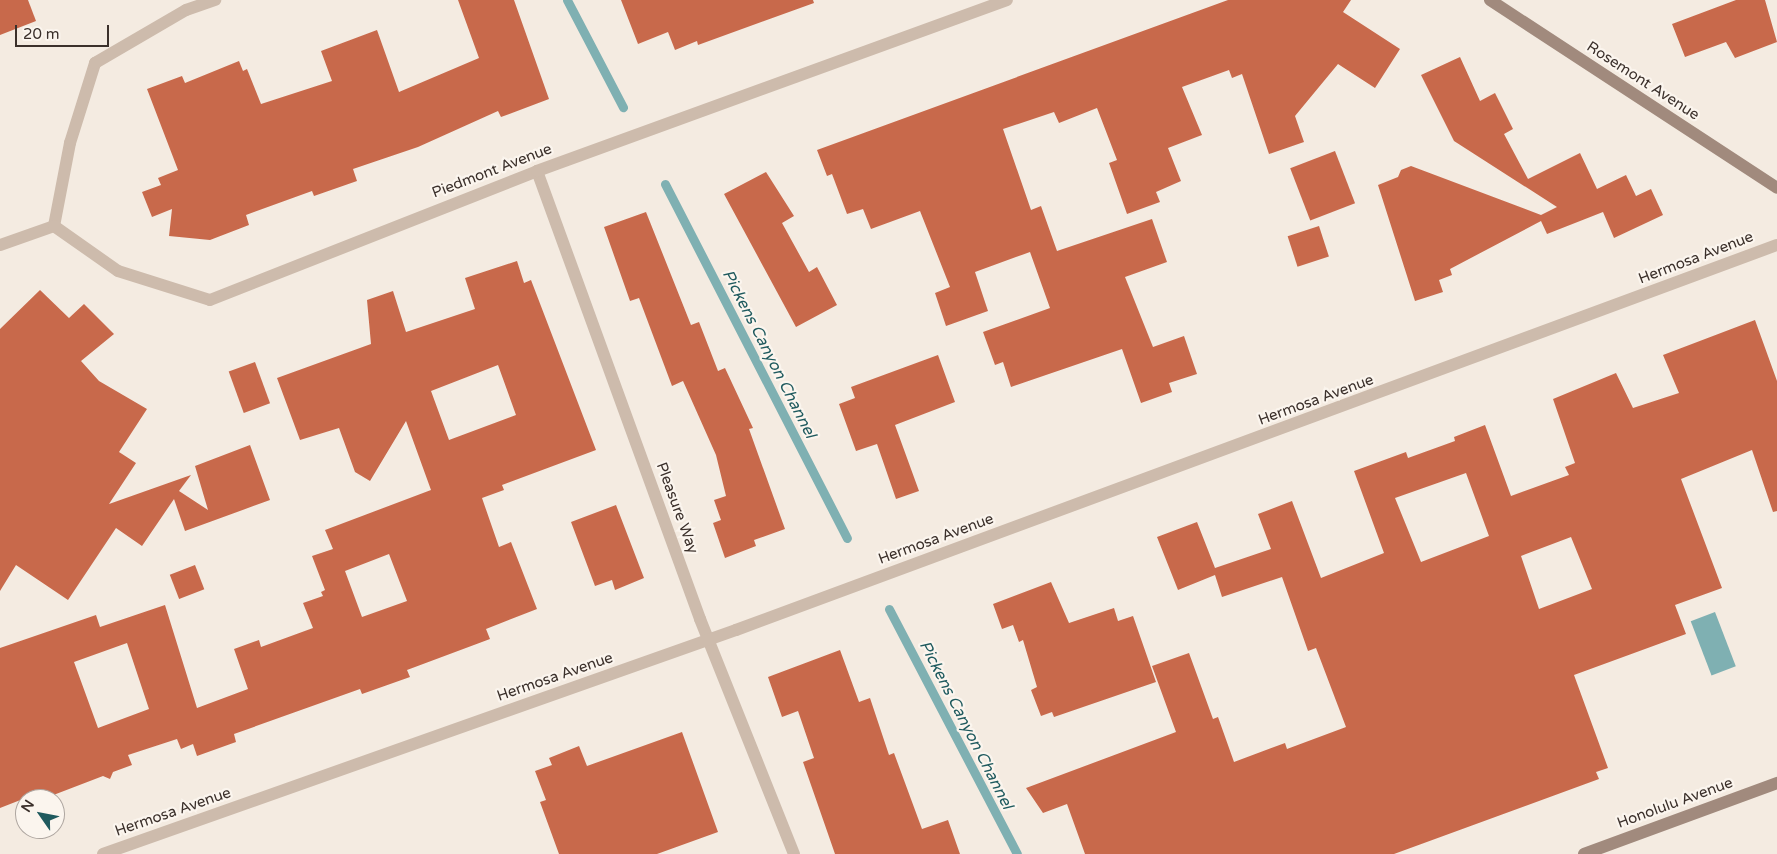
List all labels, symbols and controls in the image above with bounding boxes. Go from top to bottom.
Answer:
scale bar [18,15,111,47]
text: 20 m [23,25,60,43]
street label: Rosemont Avenue [1583,38,1703,124]
street label: Piedmont Avenue [430,140,554,202]
street label: Hermosa Avenue [1636,228,1756,288]
water label: Pickens Canyon Channel [718,267,820,441]
street label: Hermosa Avenue [1256,371,1376,429]
street label: Pleasure Way [652,460,702,556]
street label: Hermosa Avenue [876,510,996,568]
water label: Pickens Canyon Channel [915,638,1017,812]
street label: Hermosa Avenue [495,649,615,705]
street label: Honolulu Avenue [1615,774,1735,832]
street label: Hermosa Avenue [113,784,233,840]
north arrow [15,789,65,839]
text: N [18,797,38,815]

